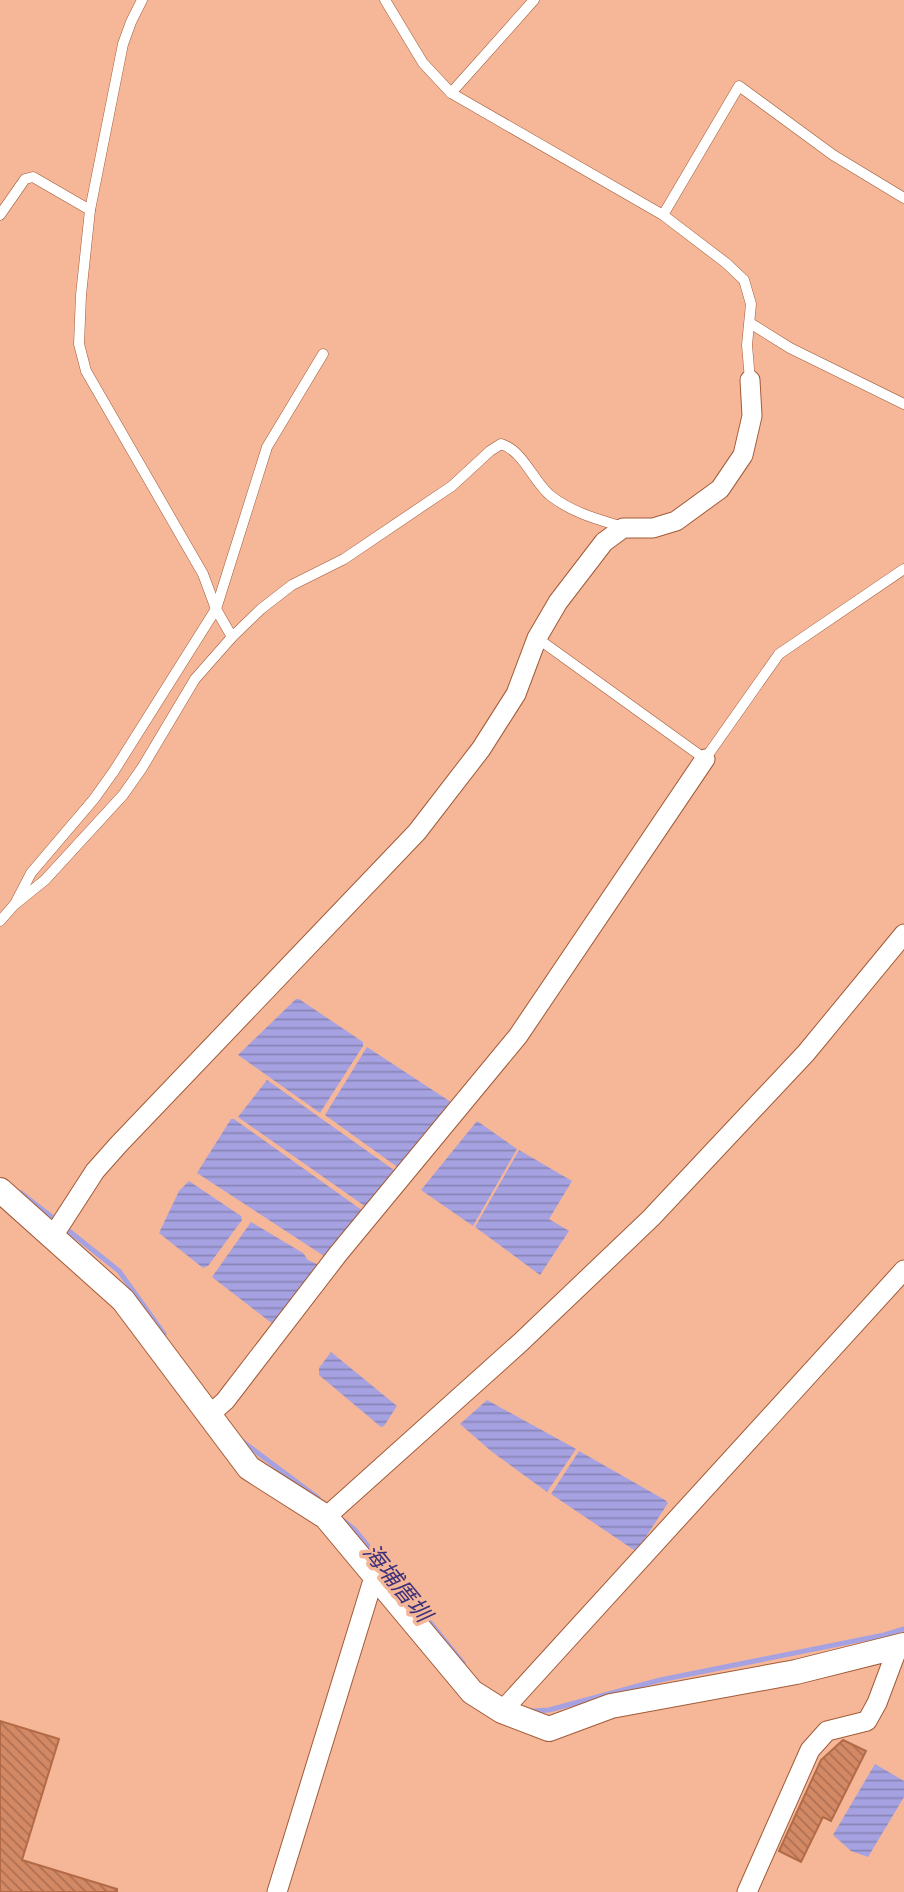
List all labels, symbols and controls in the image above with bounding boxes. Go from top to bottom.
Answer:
water label: 海埔厝圳 [358,1537,440,1629]

